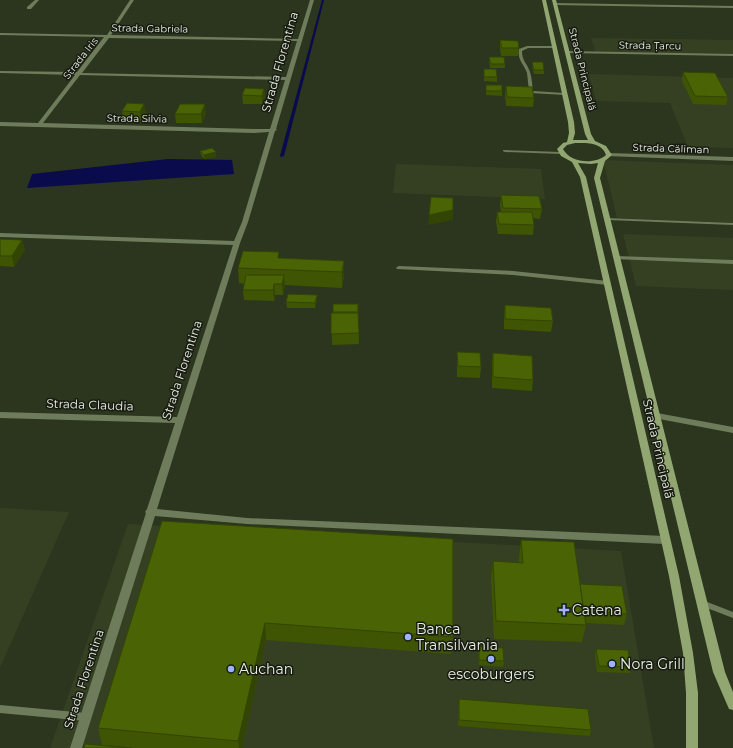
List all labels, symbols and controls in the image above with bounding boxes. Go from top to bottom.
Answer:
street label: Strada Florentina [258,10,301,114]
street label: Strada Gabriela [112,21,188,36]
street label: Strada Principală [566,26,599,112]
street label: Strada Iris [60,35,101,82]
street label: Strada Țarcu [619,38,681,53]
street label: Strada Silvia [107,111,167,126]
street label: Strada Căliman [632,141,709,156]
street label: Strada Florentina [158,318,205,421]
street label: Strada Claudia [46,395,134,414]
street label: Strada Principală [640,398,677,500]
place label: Catena [572,601,622,619]
marker: Catena [559,605,569,615]
place label: Banca Transilvania [416,620,498,654]
street label: Strada Florentina [60,627,107,730]
marker: Banca Transilvania [403,632,413,642]
marker: escoburgers [486,654,496,664]
place label: Nora Grill [620,655,685,673]
marker: Nora Grill [607,659,617,669]
place label: Auchan [239,660,293,678]
marker: Auchan [226,664,236,674]
place label: escoburgers [448,665,534,683]

